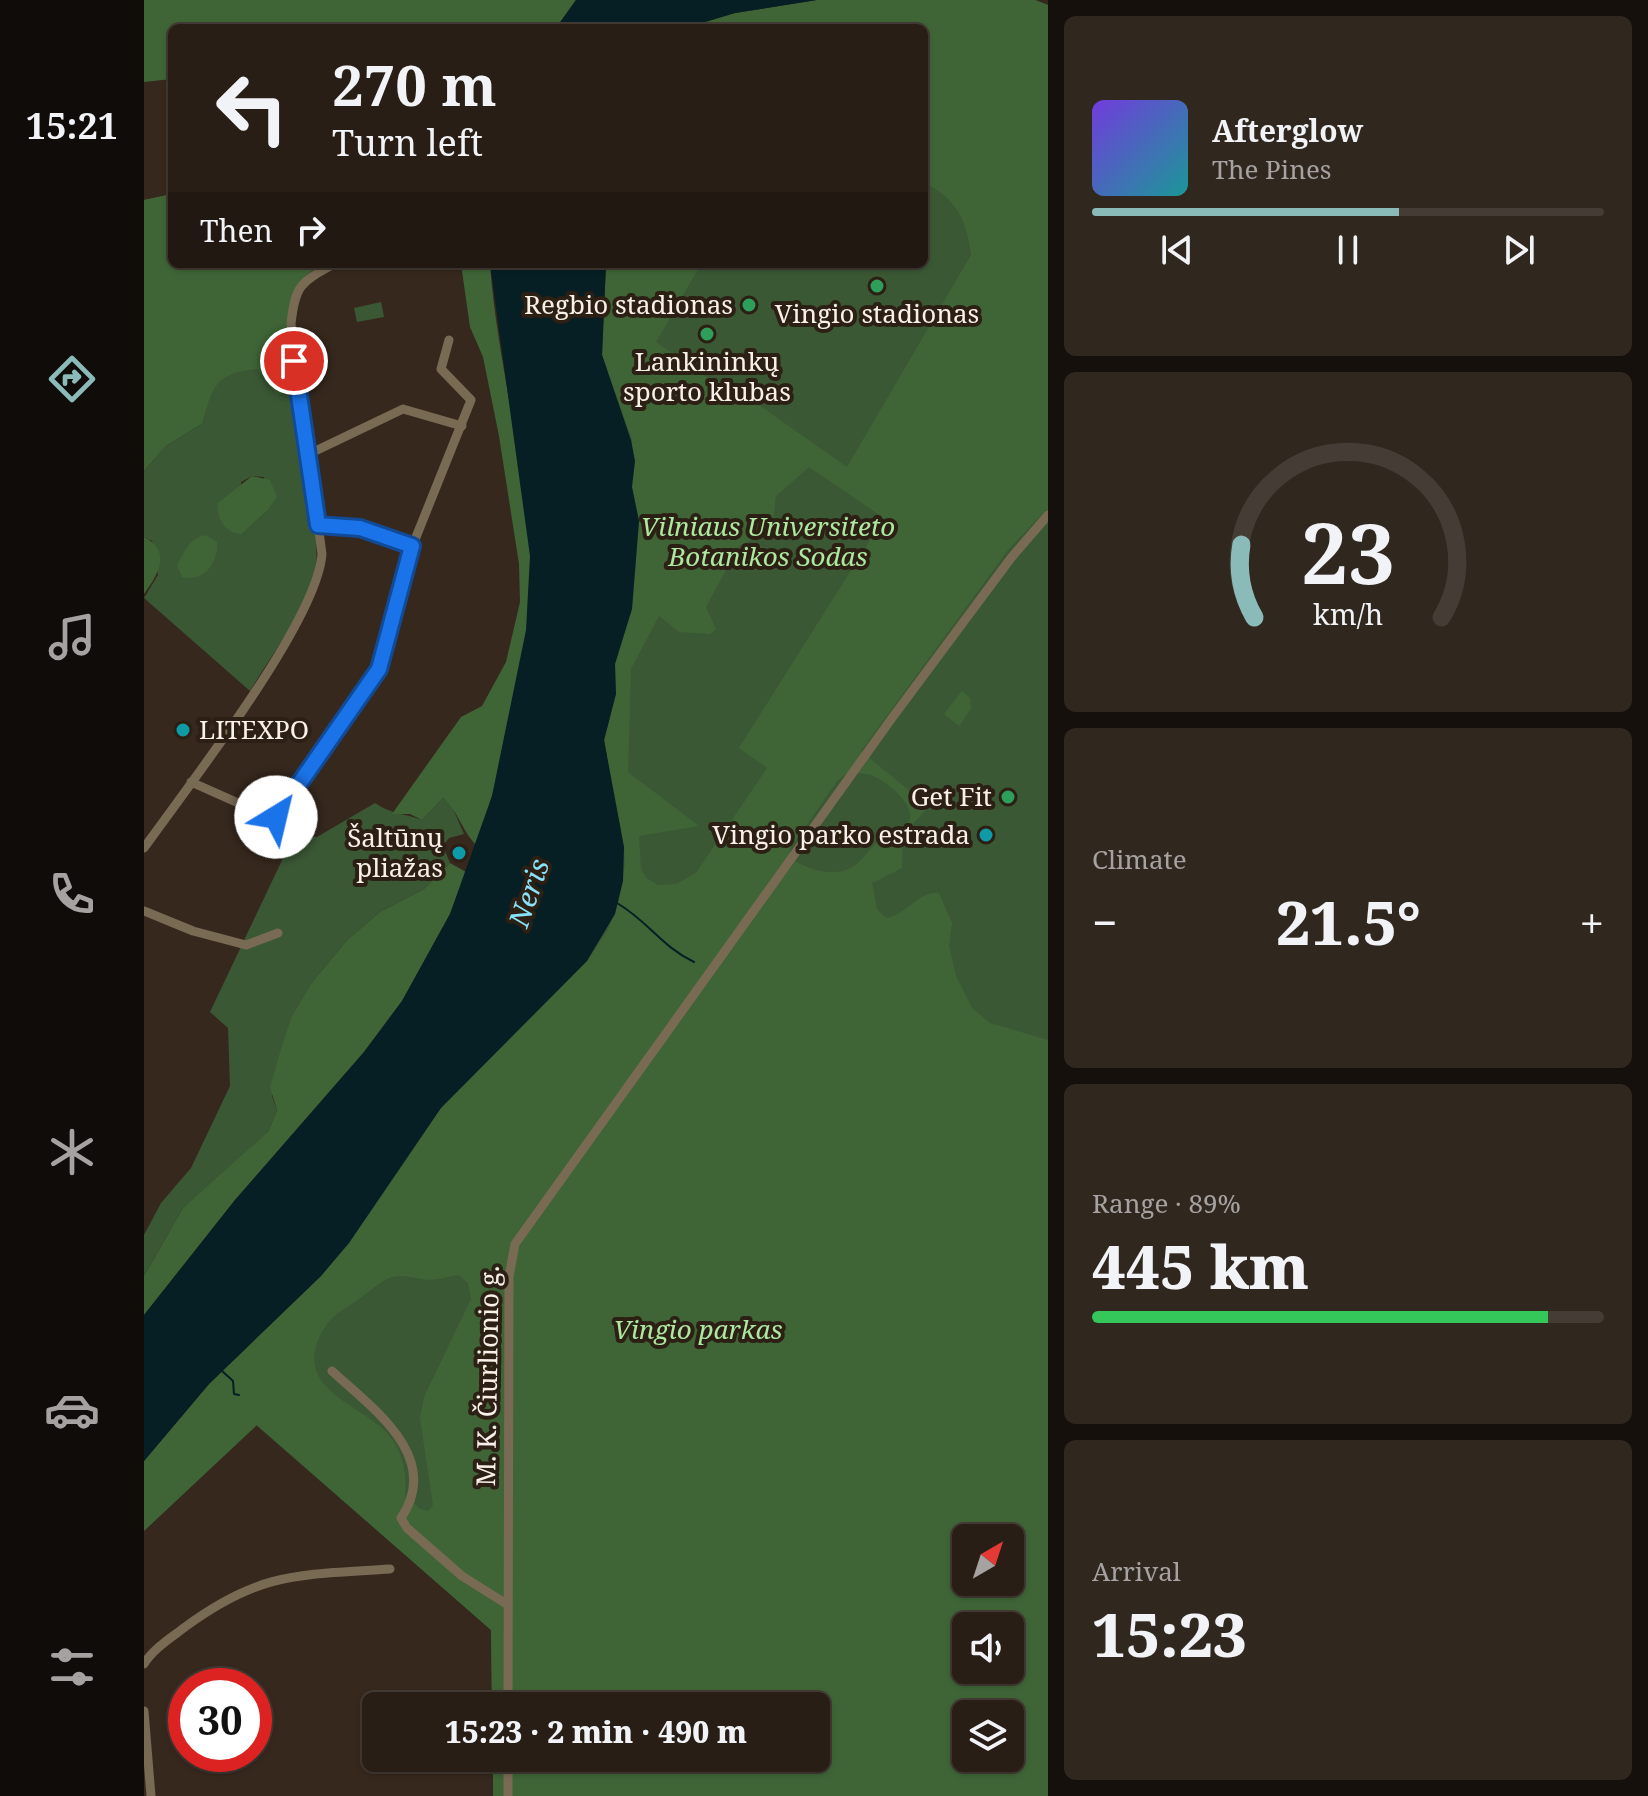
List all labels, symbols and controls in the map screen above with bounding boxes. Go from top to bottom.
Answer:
text: 270 m [332,46,497,122]
icon: left [200,56,304,160]
text: 15:21 [26,101,118,150]
text: Afterglow [1212,110,1363,151]
text: Turn left [332,118,483,167]
text: The Pines [1212,151,1332,187]
icon: right [289,208,333,252]
text: Then [200,210,273,251]
icon: previous [1155,228,1199,272]
icon: pause [1326,228,1370,272]
icon: next [1497,228,1541,272]
marker: Vingio stadionas [868,277,886,295]
place label: Regbio stadionas [524,286,733,322]
place label: Vingio stadionas [775,295,979,331]
marker: Regbio stadionas [740,296,758,314]
marker: Lankininkų sporto klubas [698,325,716,343]
pin [260,327,328,395]
icon: arrive [272,339,316,383]
place label: Lankininkų sporto klubas [623,343,791,409]
icon: directions [44,351,100,407]
text: 23 [1301,495,1395,608]
park label: Vilniaus Universiteto Botanikos Sodas [641,508,895,574]
text: km/h [1313,594,1383,633]
icon: music [44,609,100,665]
place label: LITEXPO [199,711,309,747]
marker: LITEXPO [174,721,192,739]
position arrow [234,775,318,859]
place label: Get Fit [911,778,992,814]
marker: Get Fit [999,788,1017,806]
place label: Vingio parko estrada [712,816,970,852]
place label: Šaltūnų pliažas [347,819,443,885]
marker: Vingio parko estrada [977,826,995,844]
text: Climate [1092,841,1187,877]
marker: Šaltūnų pliažas [450,844,468,862]
water label: Neris [498,853,557,933]
icon: phone [44,866,100,922]
text: 21.5° [1276,881,1421,963]
text: − [1092,892,1117,952]
text: + [1579,892,1604,952]
icon: climate [44,1124,100,1180]
text: Range · 89% [1092,1185,1241,1221]
text: 445 km [1092,1225,1309,1307]
street label: M. K. Čiurlionio g. [467,1265,507,1487]
park label: Vingio parkas [613,1311,783,1347]
icon: car [44,1382,100,1438]
north arrow [952,1524,1024,1596]
map controls [952,1524,1024,1772]
text: Arrival [1092,1553,1181,1589]
text: 15:23 [1092,1593,1247,1675]
button: sound [952,1612,1024,1684]
icon: filters [44,1639,100,1695]
speed limit sign: 30 [168,1668,272,1772]
button: layers [952,1700,1024,1772]
text: 15:23 · 2 min · 490 m [445,1711,747,1752]

